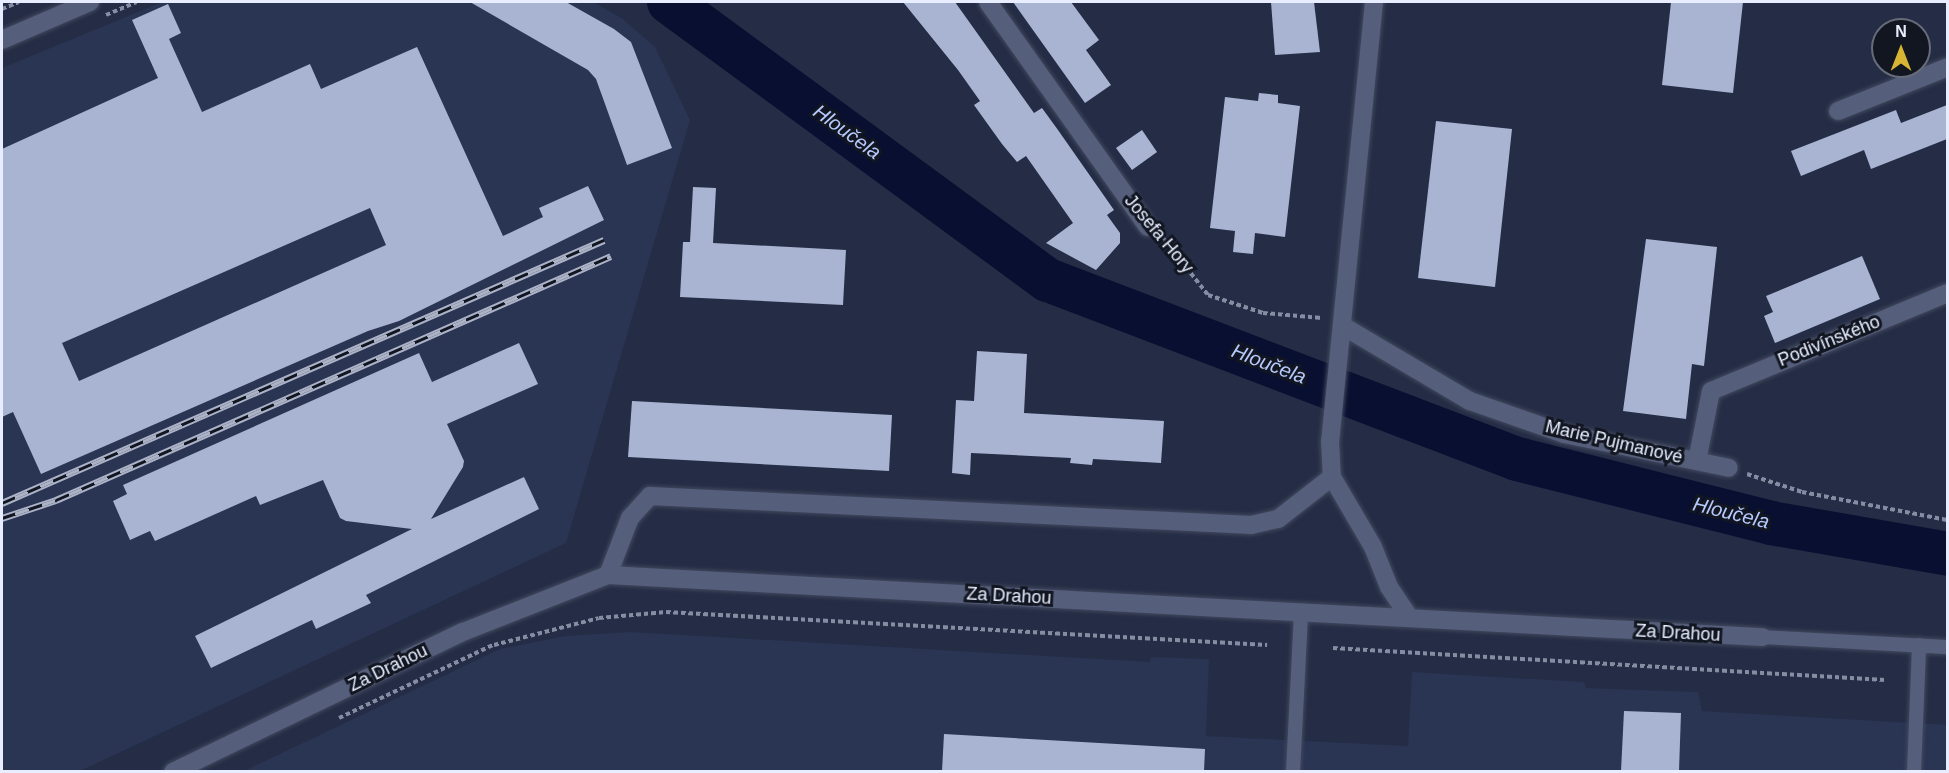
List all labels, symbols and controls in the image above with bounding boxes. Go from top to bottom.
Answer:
north arrow [1871,18,1931,78]
text: N [1895,23,1907,40]
water label: Hloučela [808,99,886,165]
street label: Josefa Hory [1120,190,1198,278]
street label: Podivínského [1775,311,1883,371]
water label: Hloučela [1228,339,1310,389]
street label: Marie Pujmanové [1543,416,1685,468]
water label: Hloučela [1690,492,1772,534]
street label: Za Drahou [966,583,1052,609]
street label: Za Drahou [1635,620,1721,646]
street label: Za Drahou [345,640,431,696]

